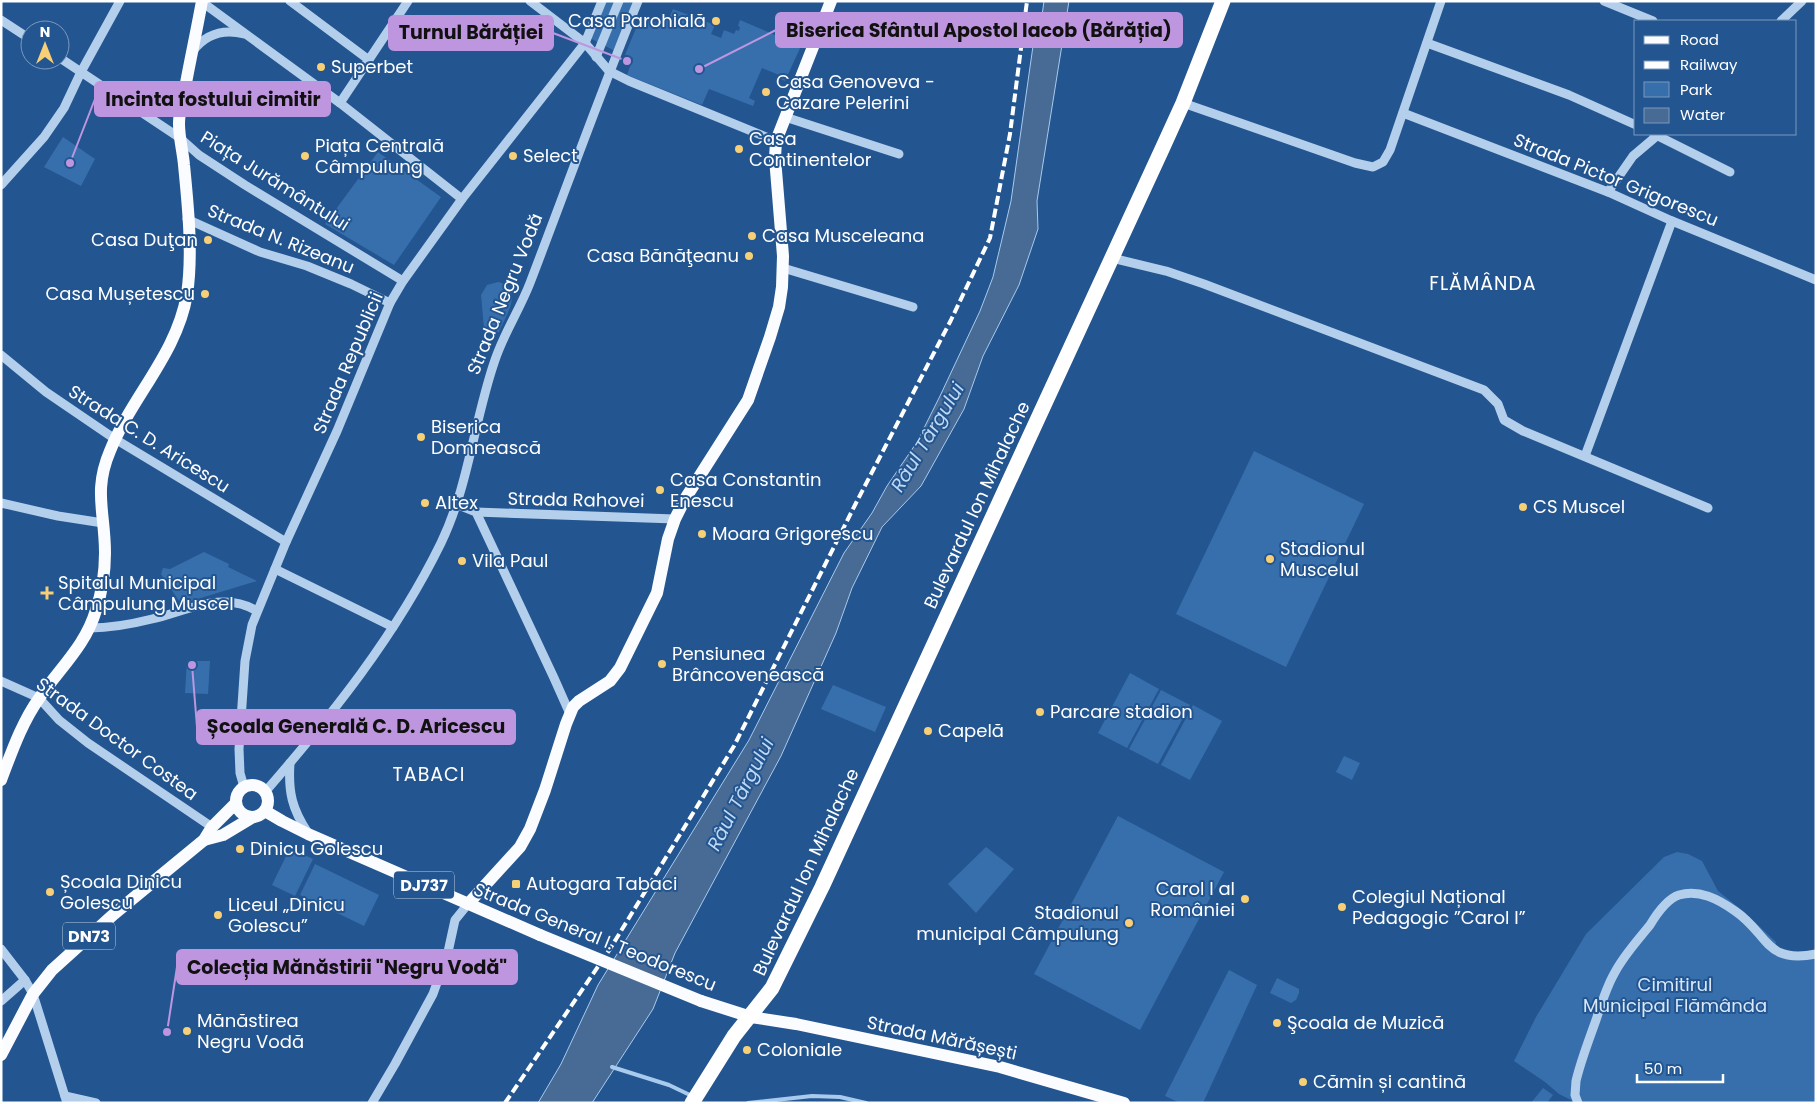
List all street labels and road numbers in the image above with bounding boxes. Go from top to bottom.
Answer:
street label: Piața Jurământului [196,125,354,237]
street label: Strada Pictor Grigorescu [1510,127,1722,232]
street label: Strada N. Rizeanu [204,198,358,279]
street label: Strada Negru Vodă [461,209,548,378]
street label: Strada Republicii [306,288,389,438]
street label: Strada C. D. Aricescu [64,379,235,498]
street label: Bulevardul Ion Mihalache [917,397,1036,613]
street label: Strada Rahovei [507,486,645,513]
street label: Strada Doctor Costea [31,671,203,806]
street label: Bulevardul Ion Mihalache [746,764,865,980]
road number: DJ737 [394,872,454,898]
street label: Strada General I. Teodorescu [470,876,720,997]
road number: DN73 [63,922,115,949]
street label: Strada Mărășești [865,1009,1019,1066]

